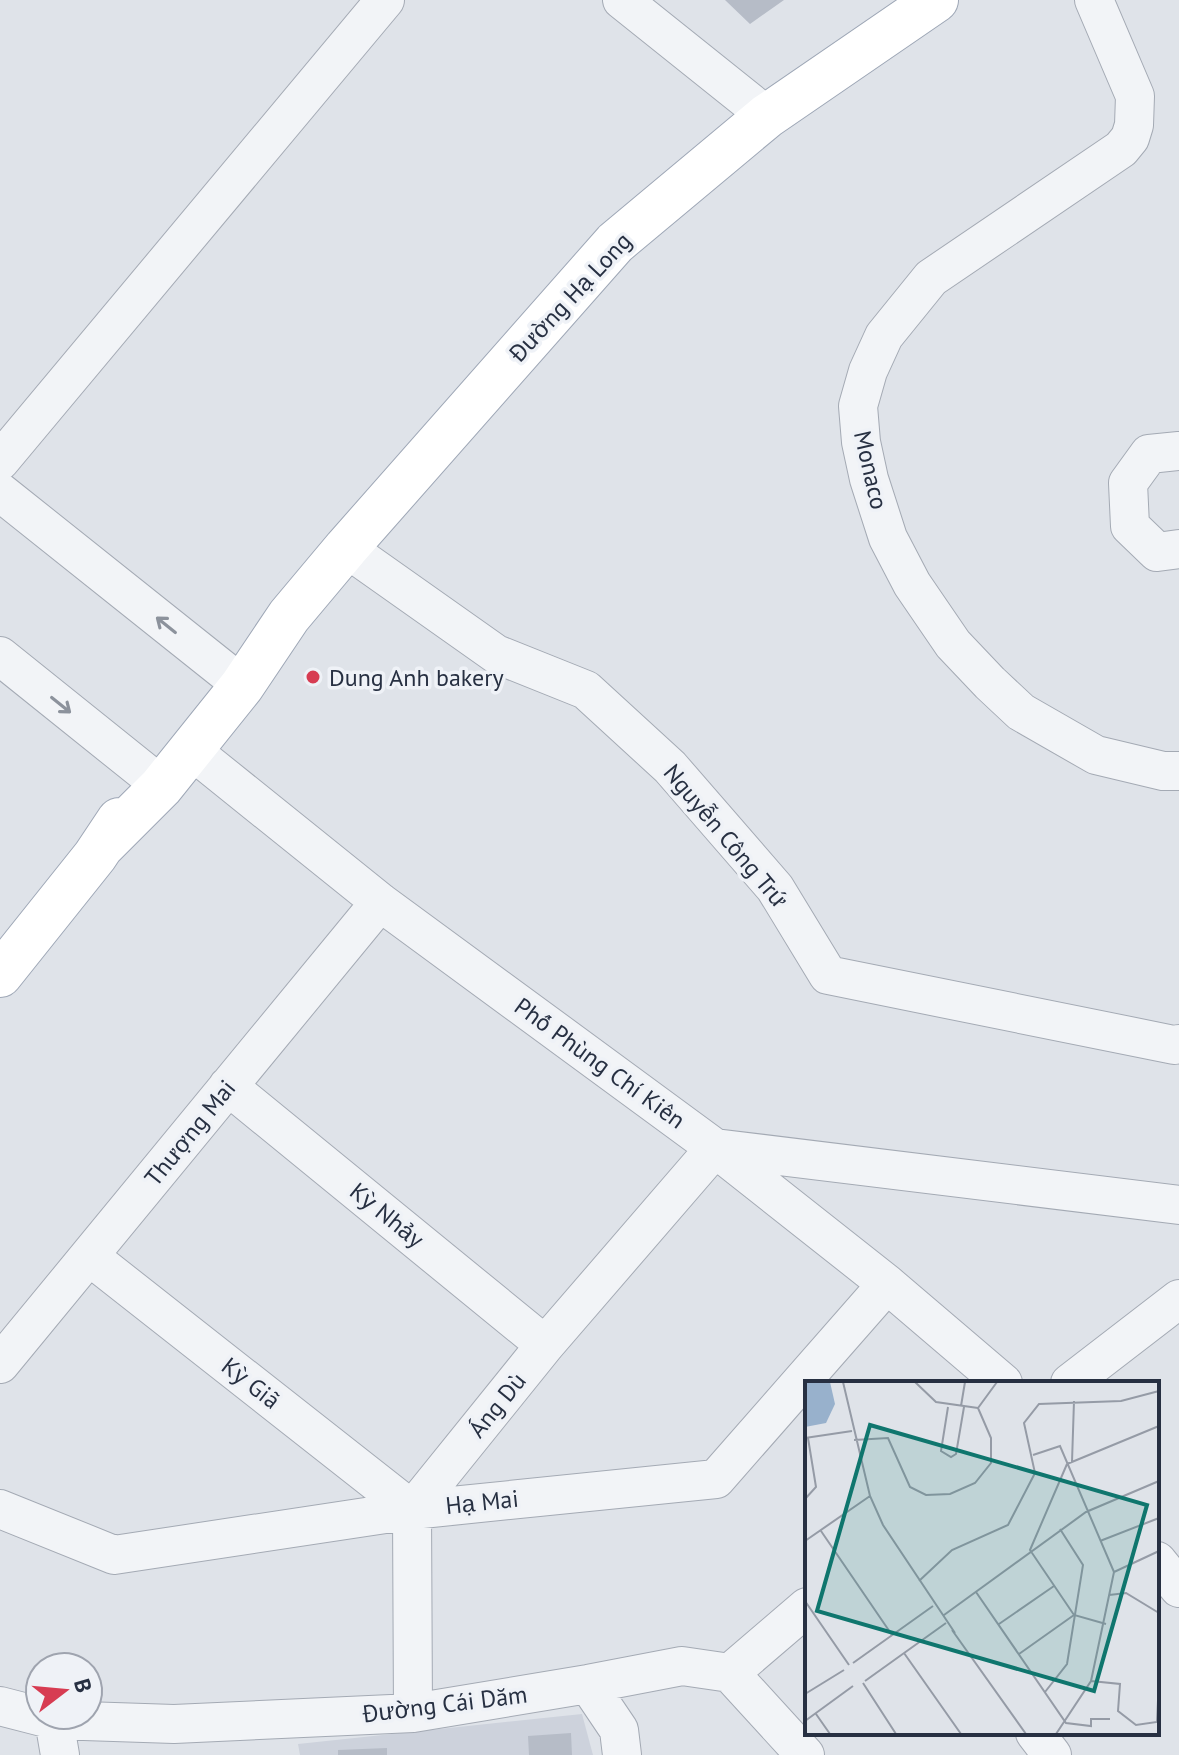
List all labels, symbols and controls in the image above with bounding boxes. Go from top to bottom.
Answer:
street label: Đường Hạ Long [501,226,638,369]
street label: Monaco [847,428,895,512]
one-way arrow [156,616,177,633]
place label: Dung Anh bakery [329,662,504,693]
marker: Dung Anh bakery [304,668,322,686]
one-way arrow [50,696,71,714]
street label: Nguyễn Công Trứ [657,758,795,914]
street label: Phố Phùng Chí Kiên [508,991,692,1135]
street label: Thượng Mai [138,1074,242,1192]
street label: Kỳ Nhảy [343,1176,431,1254]
street label: Kỳ Giã [215,1350,287,1416]
street label: Áng Dù [461,1366,533,1444]
inset map [805,1381,1159,1735]
street label: Hạ Mai [444,1483,520,1521]
north arrow [24,1651,104,1731]
text: B [68,1675,98,1696]
street label: Đường Cái Dăm [360,1679,529,1730]

